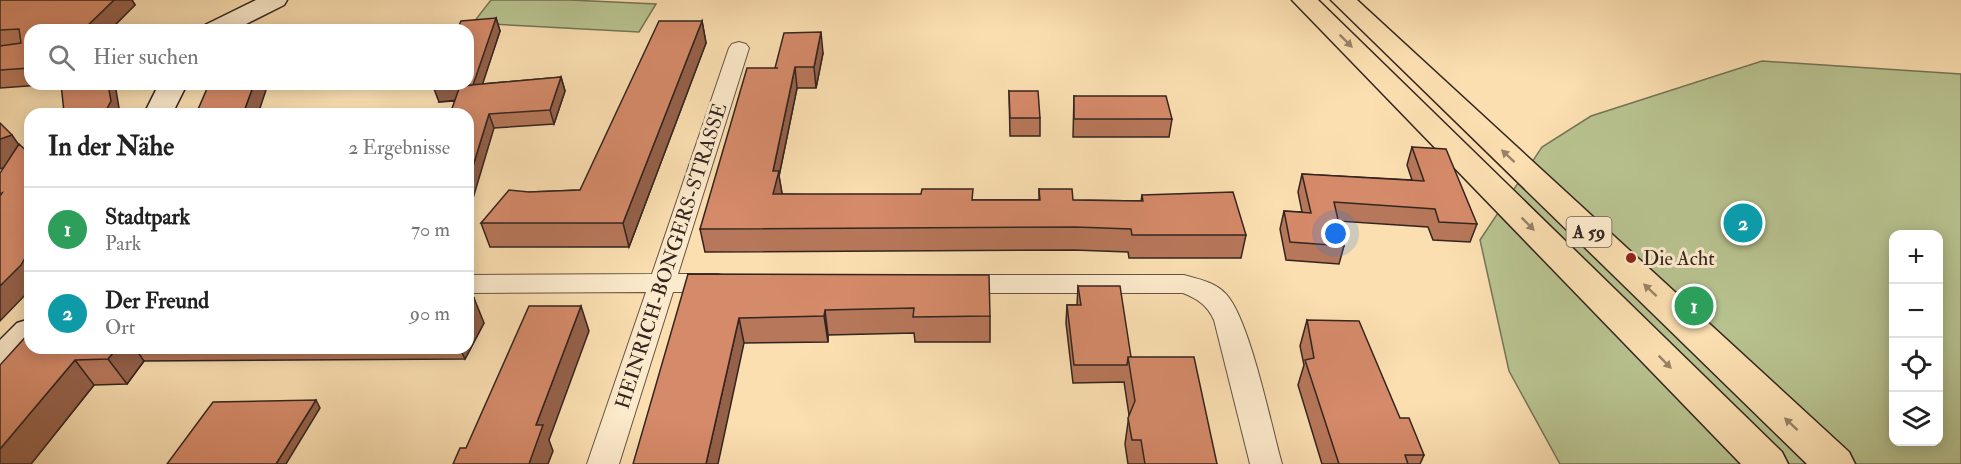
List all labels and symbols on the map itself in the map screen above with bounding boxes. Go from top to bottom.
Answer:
one-way arrow [1338,34,1352,48]
street label: HEINRICH-BONGERS-STRASSE [610,100,732,412]
one-way arrow [1501,149,1515,163]
pin: 2 [1724,200,1762,246]
one-way arrow [1520,217,1534,231]
road number: A 59 [1566,217,1612,247]
your location [1321,219,1350,248]
place label: Die Acht [1643,246,1715,271]
marker: Die Acht [1624,251,1638,265]
one-way arrow [1643,283,1657,297]
pin: 1 [1674,284,1714,328]
one-way arrow [1658,355,1672,369]
one-way arrow [1784,417,1799,431]

